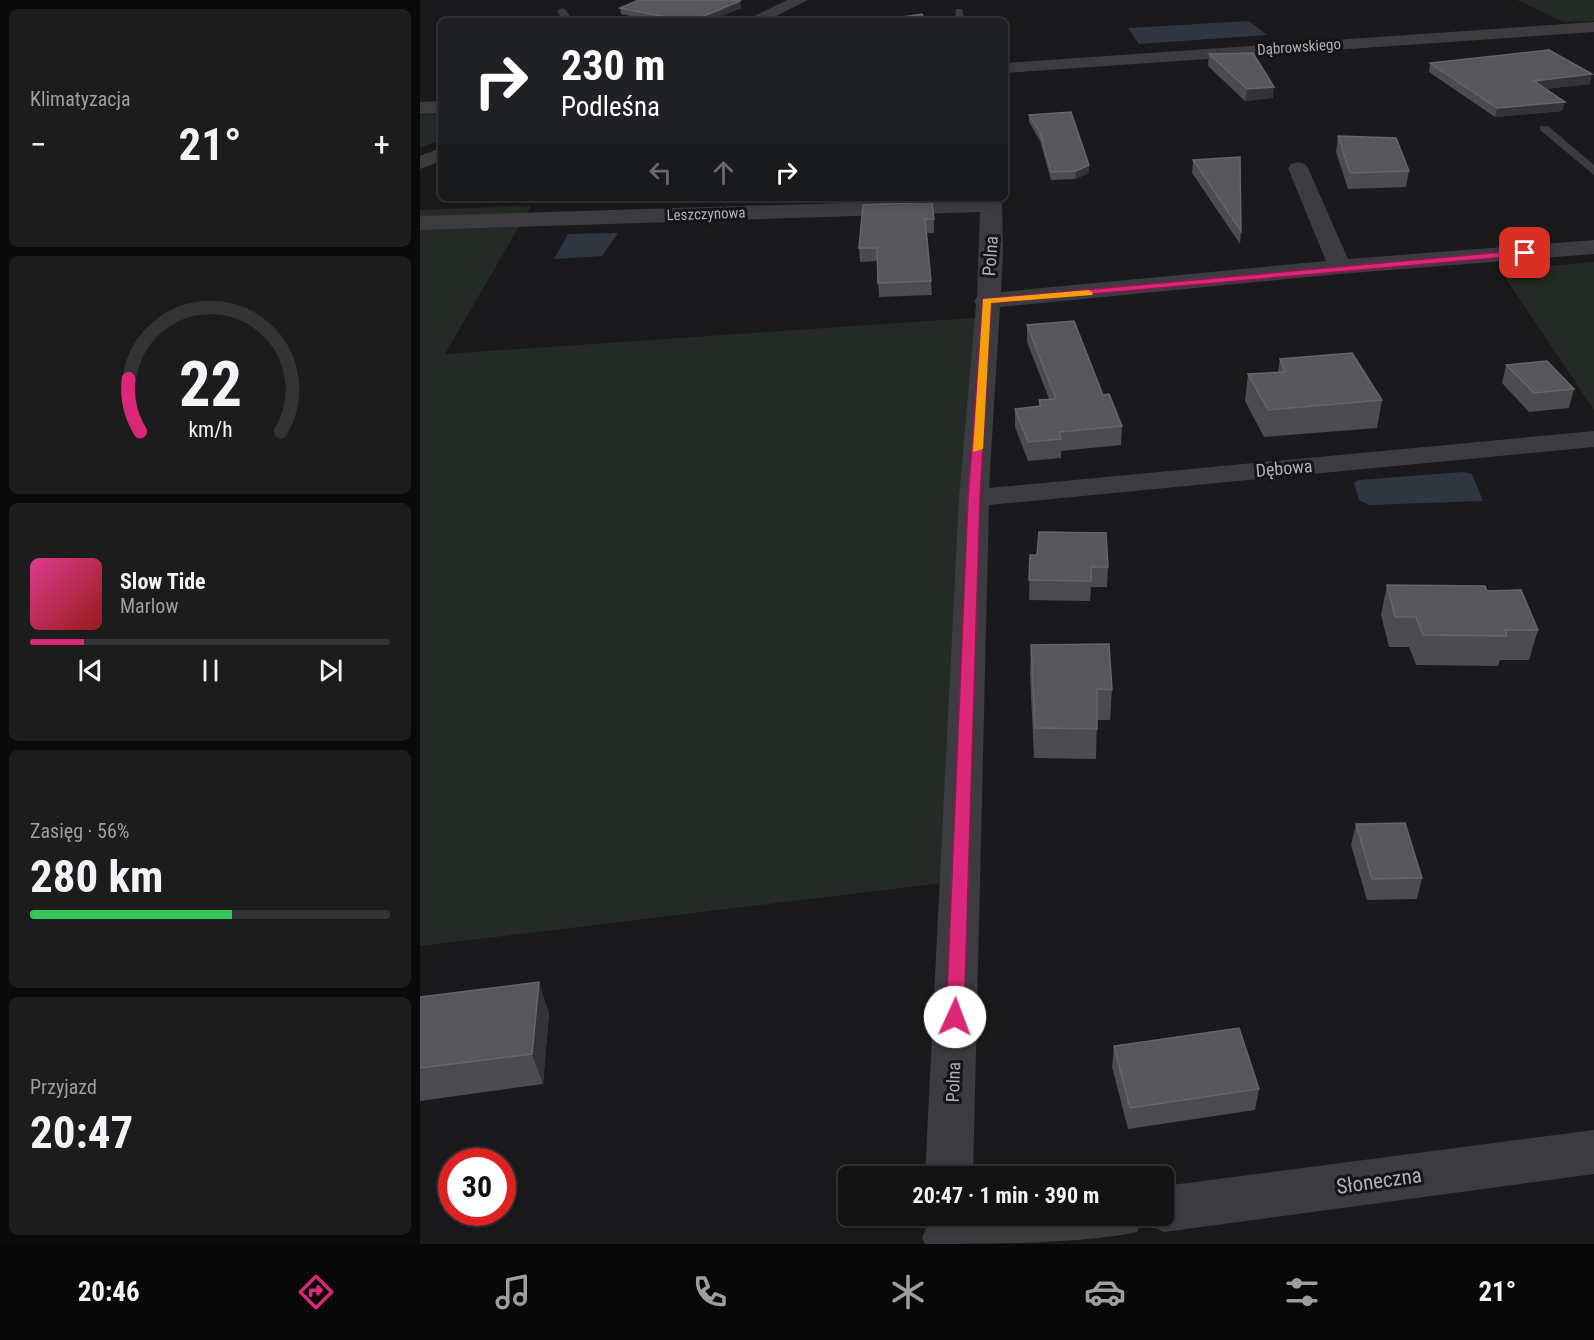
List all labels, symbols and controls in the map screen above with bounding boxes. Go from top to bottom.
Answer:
street label: Dąbrowskiego [1257,35,1341,59]
text: 230 m [561,41,666,90]
icon: right [462,42,540,120]
text: Klimatyzacja [30,87,131,111]
text: Podleśna [561,91,660,123]
text: 21° [179,118,242,171]
text: − [30,125,47,164]
text: + [374,125,390,164]
icon: left [644,156,677,189]
icon: ahead [707,156,740,189]
icon: right [770,156,803,189]
street label: Leszczynowa [666,204,746,224]
pin [1499,227,1550,278]
street label: Polna [978,235,1002,277]
icon: arrive [1508,236,1541,269]
text: 22 [178,348,242,421]
text: km/h [188,417,232,442]
street label: Dębowa [1255,455,1313,481]
text: Slow Tide [120,569,206,594]
text: Marlow [120,594,178,618]
icon: previous [74,654,107,687]
icon: pause [194,654,227,687]
icon: next [314,654,347,687]
text: Zasięg · 56% [30,819,129,843]
text: 280 km [30,850,163,903]
position arrow [923,985,987,1049]
street label: Polna [942,1061,964,1103]
text: Przyjazd [30,1075,97,1099]
text: 20:47 [30,1106,133,1159]
speed limit sign: 30 [438,1148,516,1226]
street label: Słoneczna [1335,1163,1423,1199]
text: 20:47 · 1 min · 390 m [913,1183,1099,1208]
icon: directions [295,1271,337,1313]
icon: music [492,1271,534,1313]
icon: phone [689,1271,731,1313]
icon: climate [887,1271,929,1313]
icon: car [1084,1271,1126,1313]
icon: filters [1281,1271,1323,1313]
text: 20:46 [78,1276,140,1308]
text: 21° [1478,1276,1516,1308]

